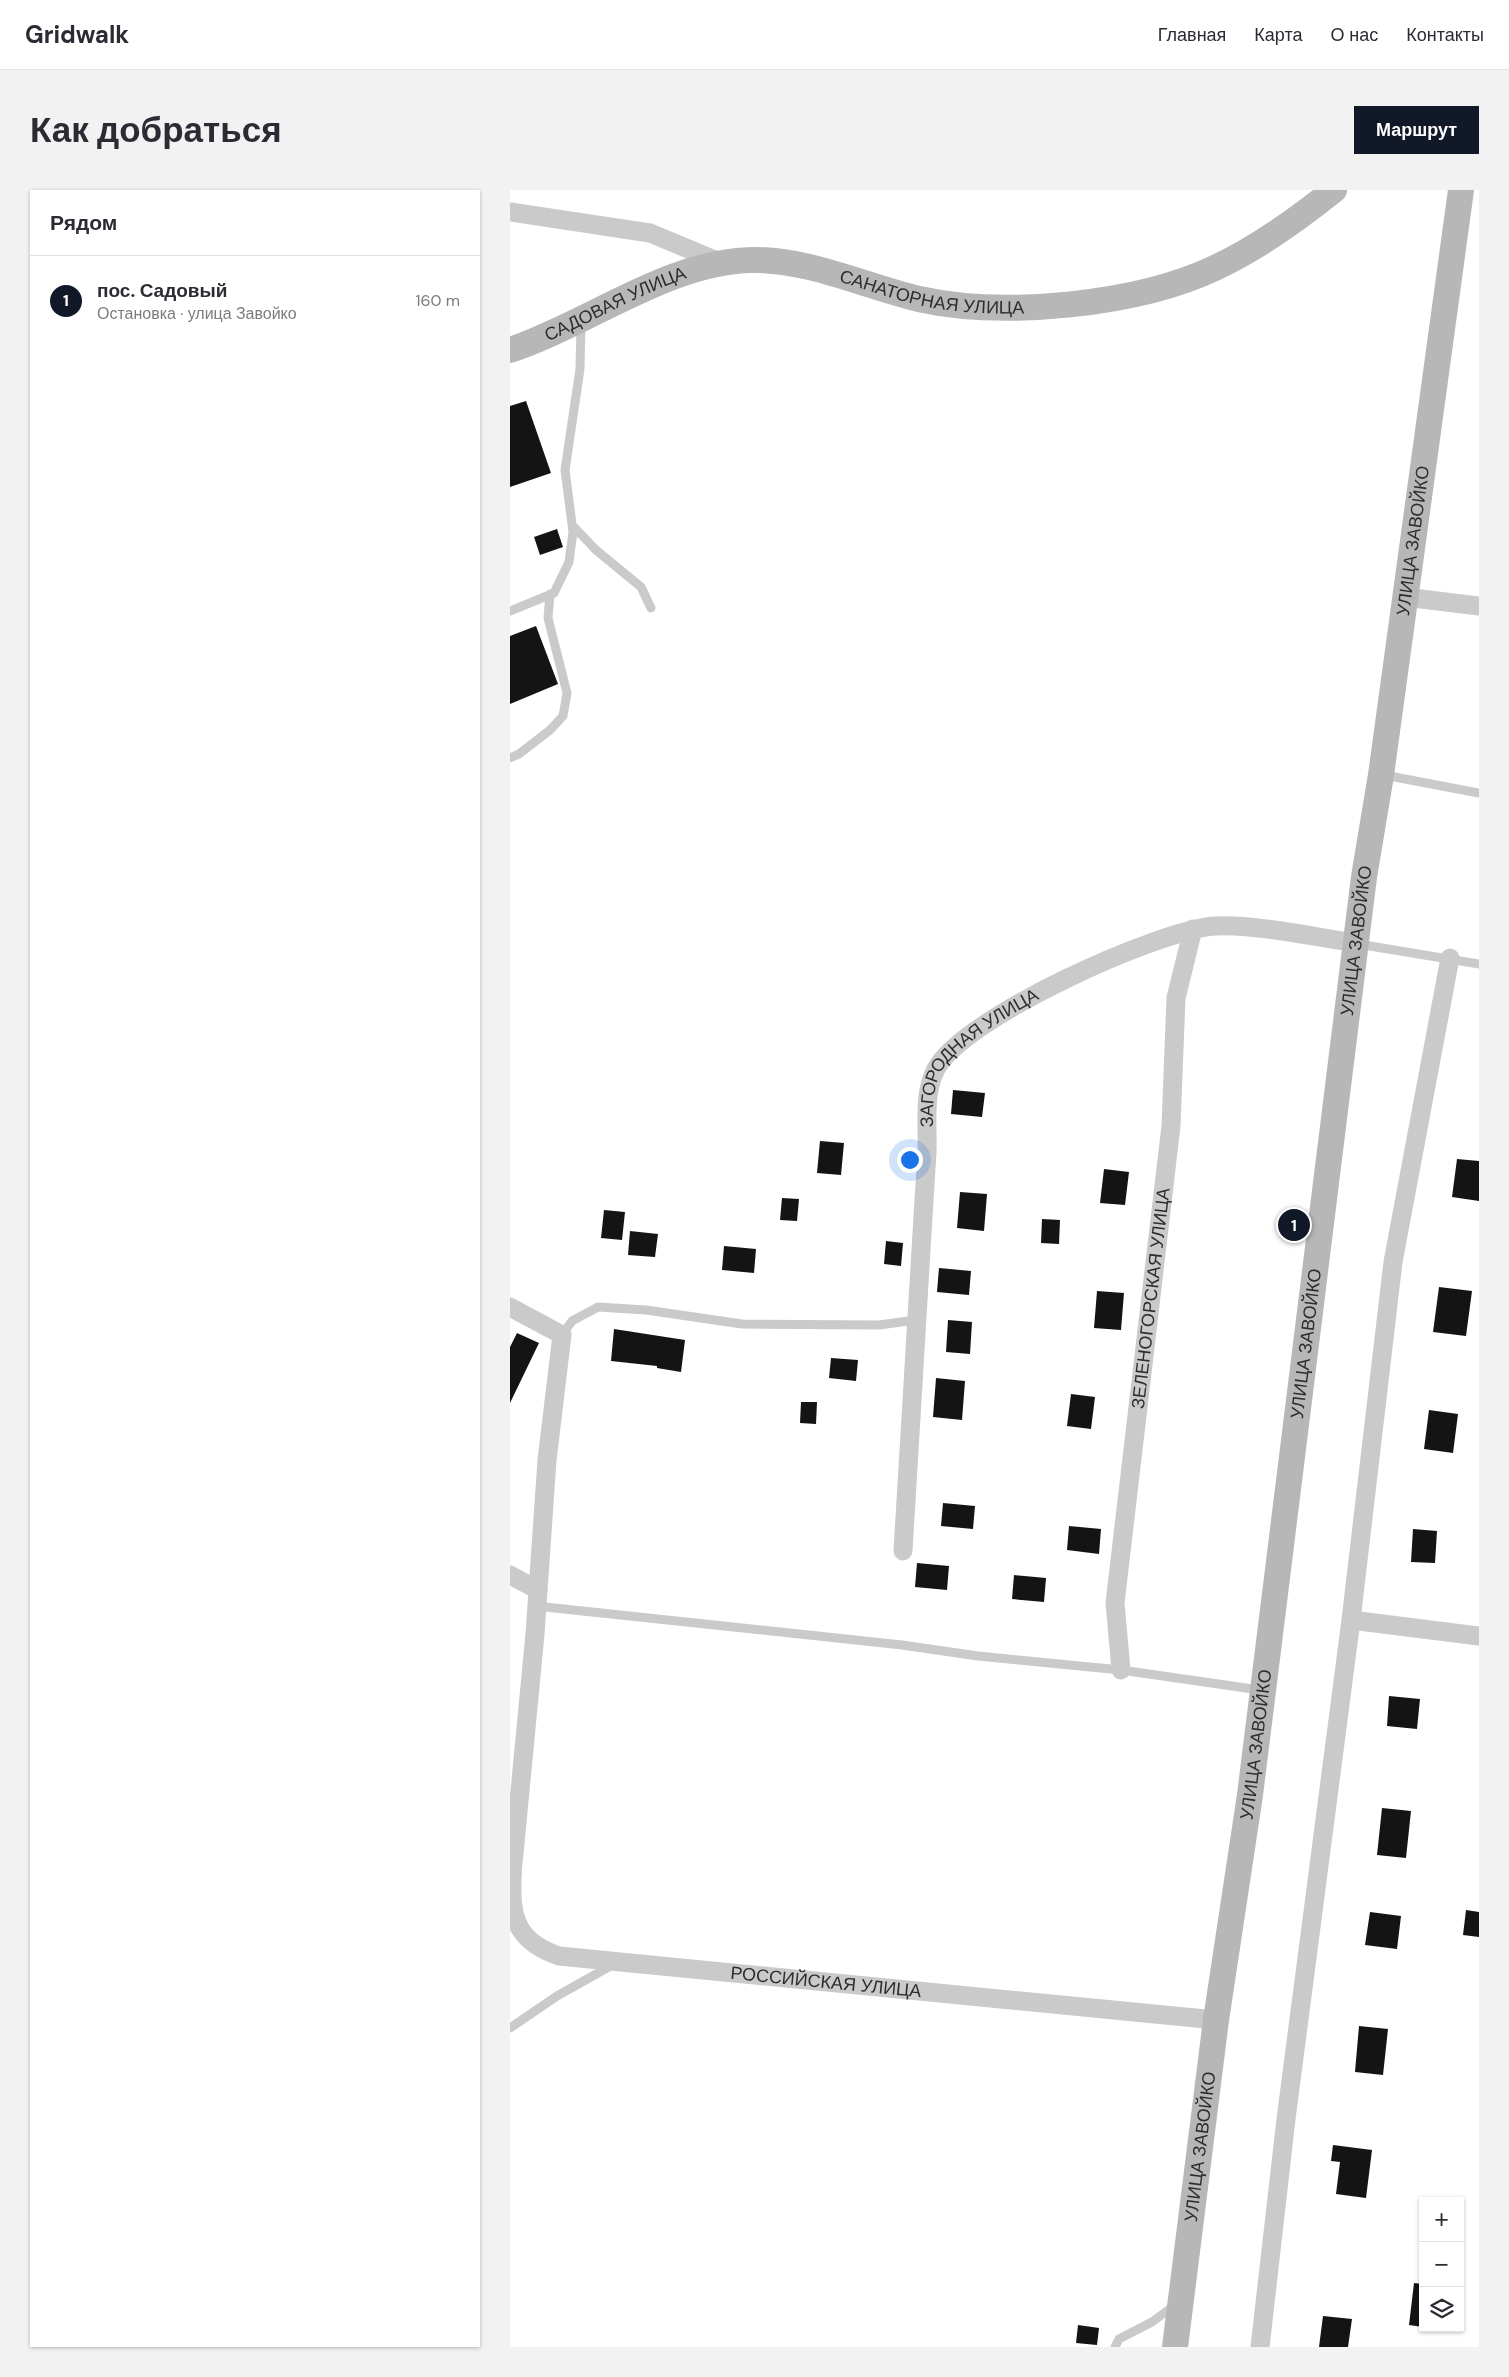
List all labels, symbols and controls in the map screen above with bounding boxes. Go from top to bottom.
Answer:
text: Gridwalk [25,19,129,50]
text: Главная [1158,23,1226,47]
text: Карта [1254,23,1303,47]
text: О нас [1331,23,1378,47]
text: Контакты [1406,23,1484,47]
button: Маршрут [1354,106,1479,154]
text: Как добраться [30,107,282,153]
text: Рядом [50,209,117,237]
street label: САДОВАЯ УЛИЦА [540,261,689,347]
street label: САНАТОРНАЯ УЛИЦА [837,264,1024,320]
text: пос. Садовый [97,278,227,303]
text: 1 [63,290,69,311]
text: 160 m [416,290,460,311]
text: Остановка · улица Завойко [97,303,297,324]
street label: УЛИЦА ЗАВОЙКО [1391,464,1435,617]
street label: УЛИЦА ЗАВОЙКО [1335,864,1378,1017]
street label: ЗАГОРОДНАЯ УЛИЦА [915,983,1043,1127]
your location [897,1147,923,1173]
street label: ЗЕЛЕНОГОРСКАЯ УЛИЦА [1126,1186,1176,1410]
pin: 1 [1278,1206,1310,1244]
street label: УЛИЦА ЗАВОЙКО [1285,1267,1327,1420]
street label: УЛИЦА ЗАВОЙКО [1234,1668,1278,1821]
street label: РОССИЙСКАЯ УЛИЦА [729,1961,923,2003]
street label: УЛИЦА ЗАВОЙКО [1179,2070,1221,2223]
map controls [1419,2197,1464,2332]
button: + [1419,2197,1464,2242]
button: − [1419,2242,1464,2287]
button: layers [1419,2287,1464,2332]

